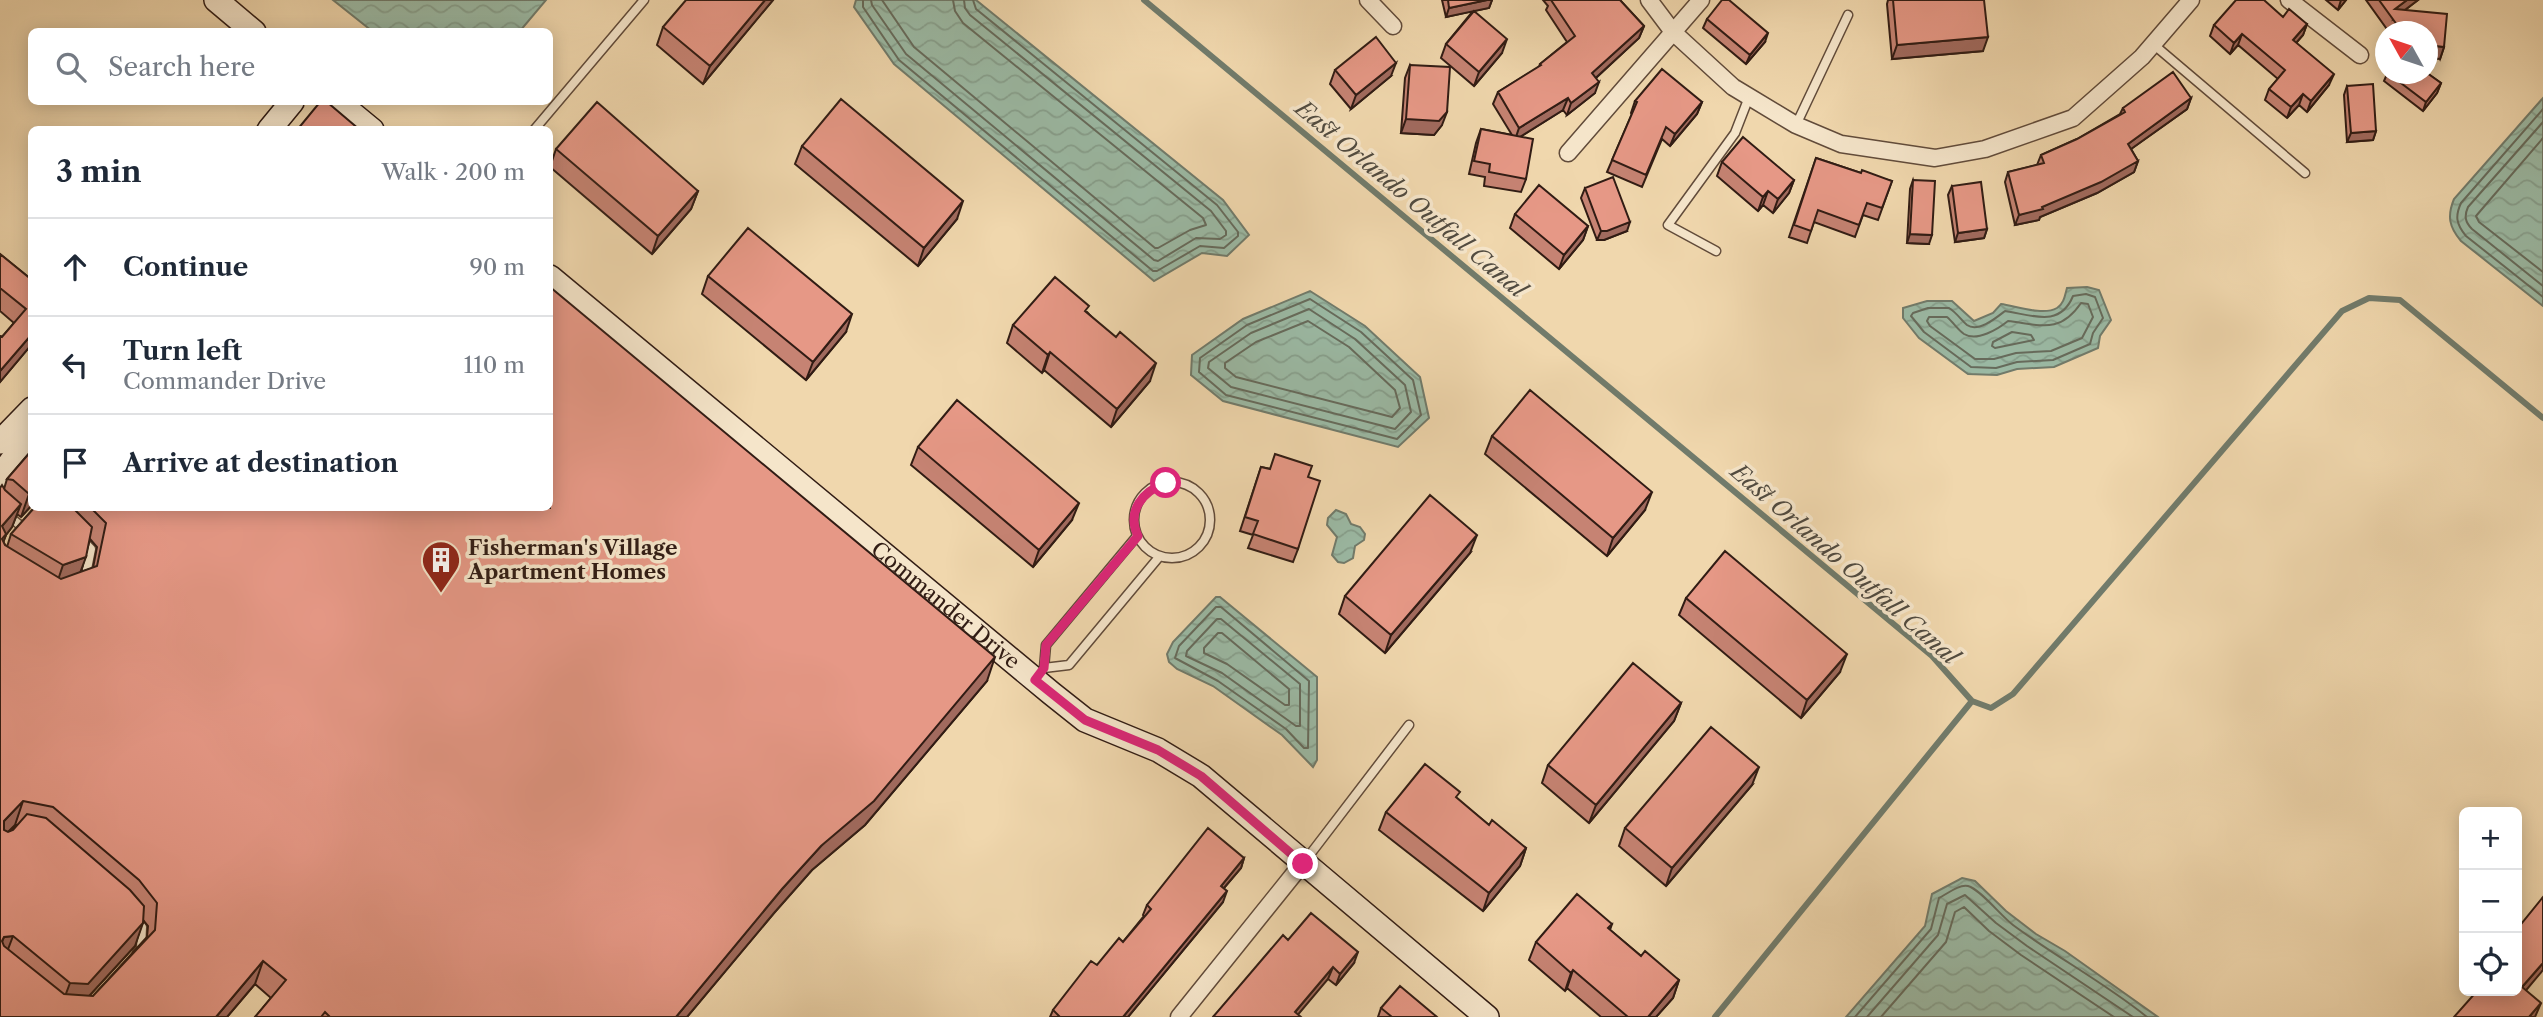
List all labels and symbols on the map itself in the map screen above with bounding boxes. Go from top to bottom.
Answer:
north arrow [2375,21,2438,84]
water label: East Orlando Outfall Canal [1288,93,1534,305]
water label: East Orlando Outfall Canal [1724,456,1967,672]
route start [1150,467,1181,498]
place label: Fisherman's Village Apartment Homes [467,535,677,584]
street label: Commander Drive [866,536,1025,674]
building icon: Fisherman's Village Apartment Homes [420,539,462,594]
route end [1287,848,1318,879]

